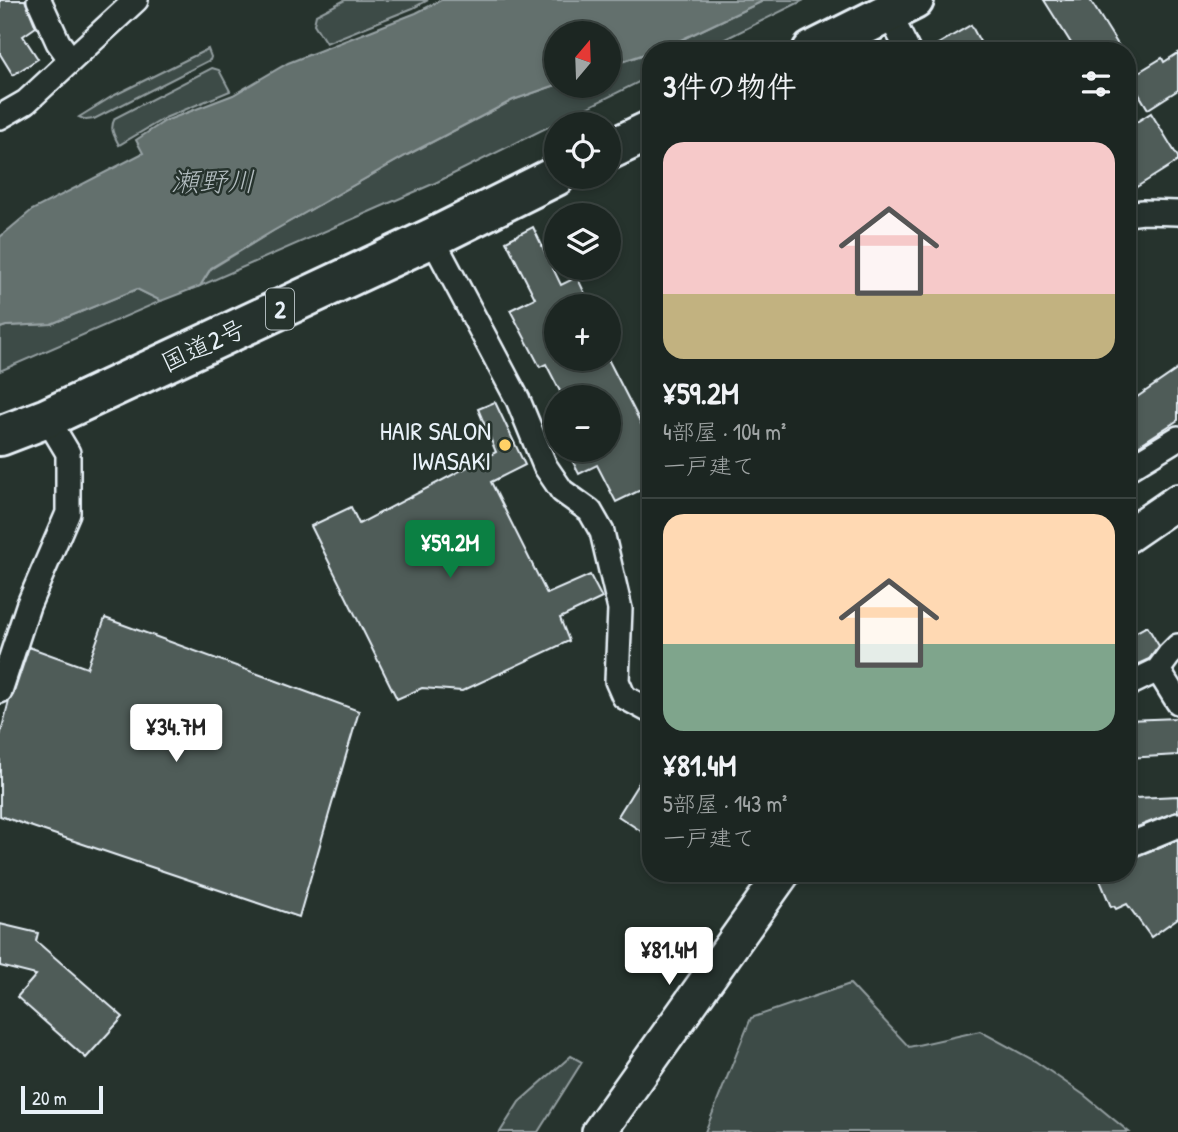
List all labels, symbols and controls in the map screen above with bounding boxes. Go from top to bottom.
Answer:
north arrow [544,21,621,98]
map controls [544,21,621,462]
icon: filters [1077,65,1115,103]
text: 3件の物件 [663,66,796,106]
button: locate [544,112,621,189]
water label: 瀬野川 [171,162,255,200]
icon: home [826,188,952,314]
button: layers [544,203,621,280]
road number: 2 [266,288,294,330]
button: + [544,294,621,371]
street label: 国道2号 [155,310,251,380]
text: ¥59.2M [663,373,739,413]
button: − [544,385,621,462]
place label: HAIR SALON IWASAKI [380,413,491,478]
text: 4部屋 · 104 m² [663,416,786,447]
marker: HAIR SALON IWASAKI [497,437,513,453]
text: 一戸建て [663,450,755,481]
pin: ¥59.2M [393,520,507,580]
text: ¥59.2M [421,527,479,558]
icon: home [826,560,952,686]
pin: ¥34.7M [119,704,233,764]
text: ¥34.7M [146,711,206,742]
text: ¥81.4M [663,745,736,785]
text: 5部屋 · 143 m² [663,788,787,819]
text: 一戸建て [663,822,755,853]
pin: ¥81.4M [612,928,726,987]
text: ¥81.4M [641,934,697,965]
scale bar [21,1083,103,1115]
text: 20 m [32,1085,67,1111]

